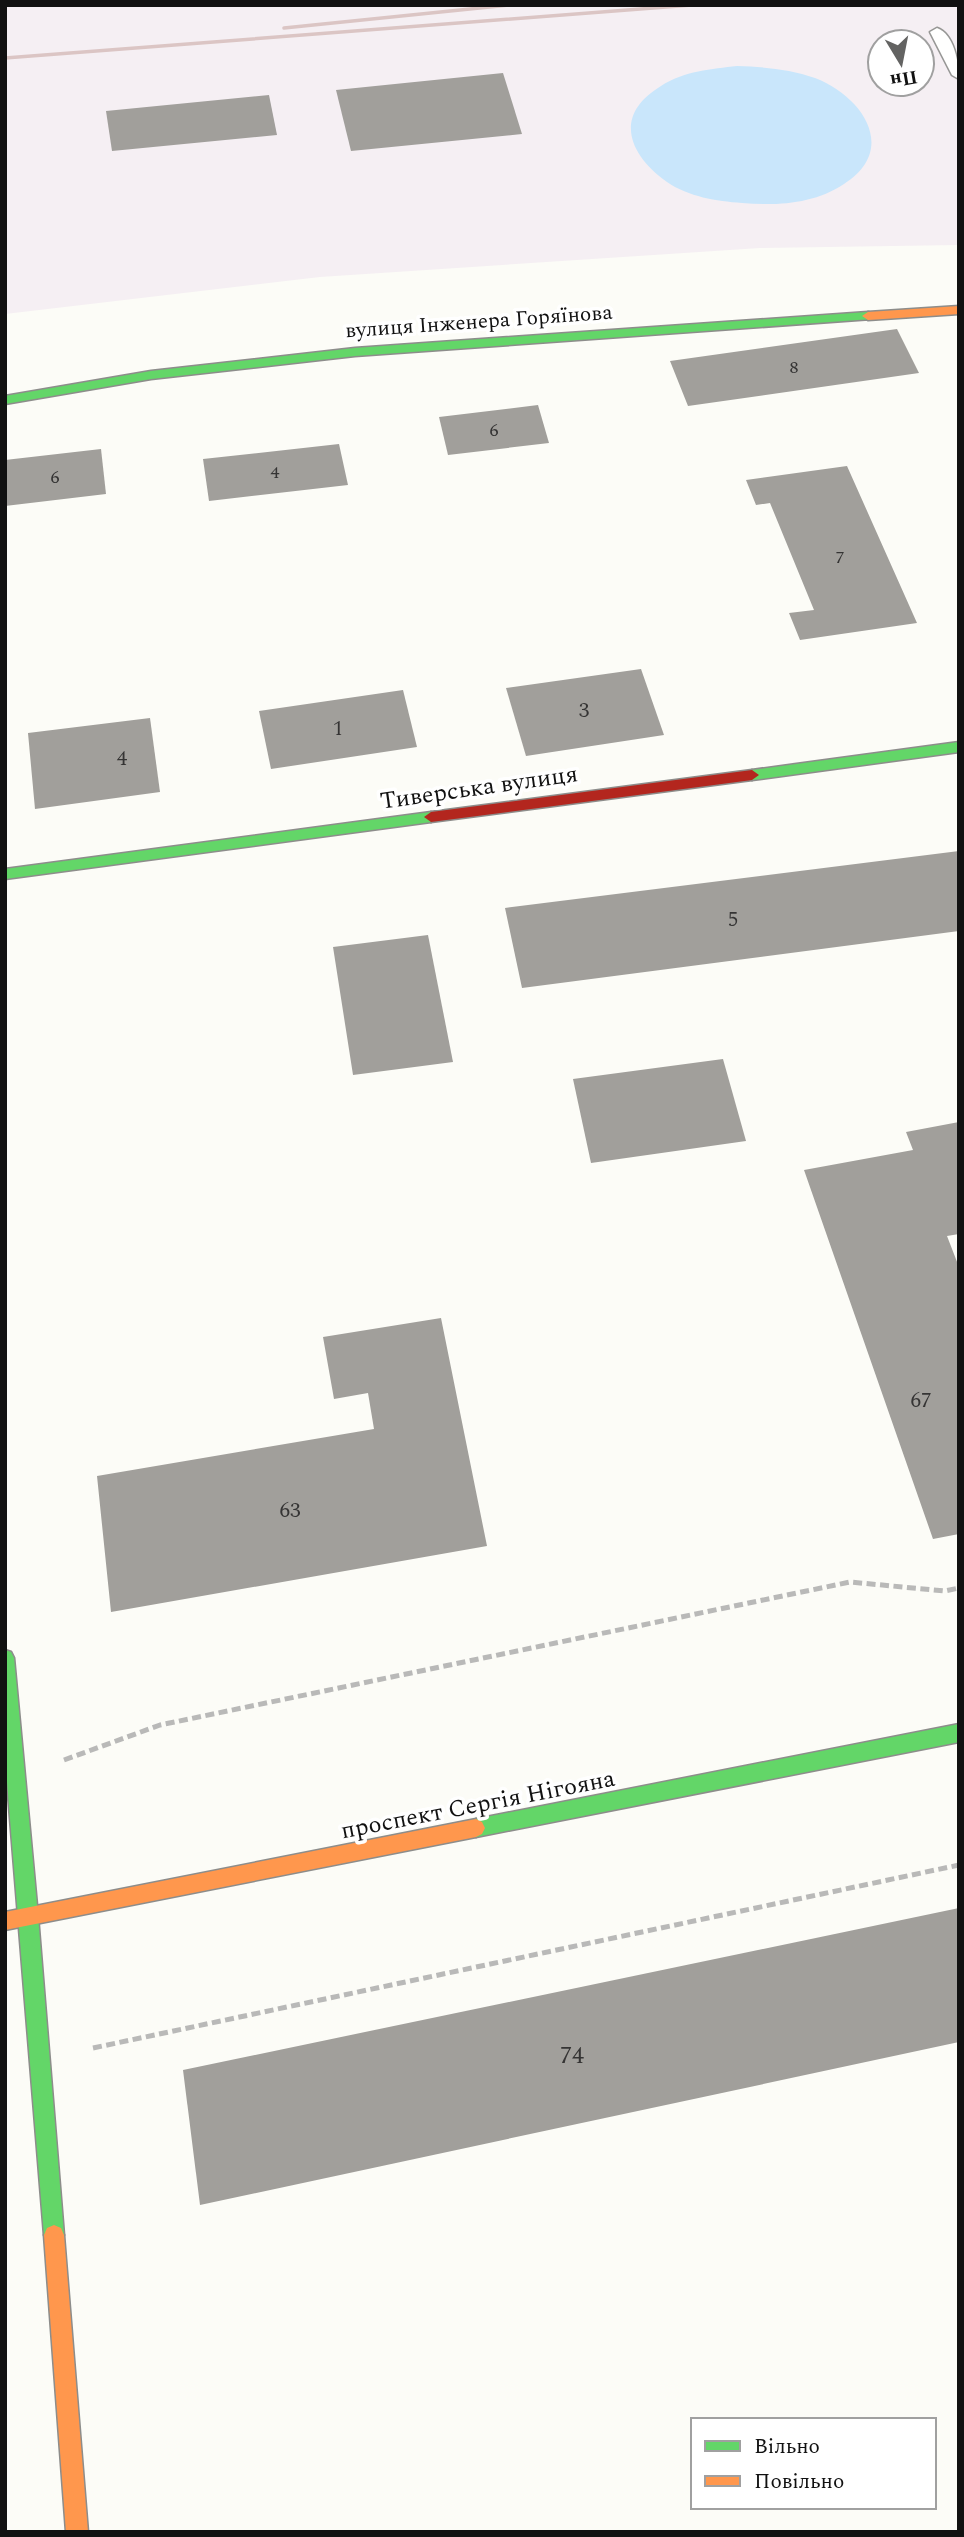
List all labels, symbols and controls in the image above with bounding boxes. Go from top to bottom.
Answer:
north arrow [866,28,936,98]
text: Пн [888,62,920,95]
street label: вулиця Інженера Горяїнова [344,297,614,347]
house number: 8 [790,354,799,381]
house number: 6 [490,417,499,444]
house number: 4 [271,459,280,486]
house number: 6 [51,464,60,491]
house number: 7 [836,544,845,571]
house number: 3 [579,695,590,727]
house number: 1 [333,713,343,745]
house number: 4 [117,743,128,775]
street label: Тиверська вулиця [378,756,580,820]
house number: 5 [728,904,738,936]
house number: 67 [911,1385,932,1417]
house number: 63 [280,1495,301,1527]
street label: проспект Сергія Нігояна [338,1761,618,1849]
house number: 74 [560,2038,584,2074]
legend [691,2418,936,2509]
text: Вільно [754,2431,820,2463]
text: Повільно [754,2466,844,2498]

